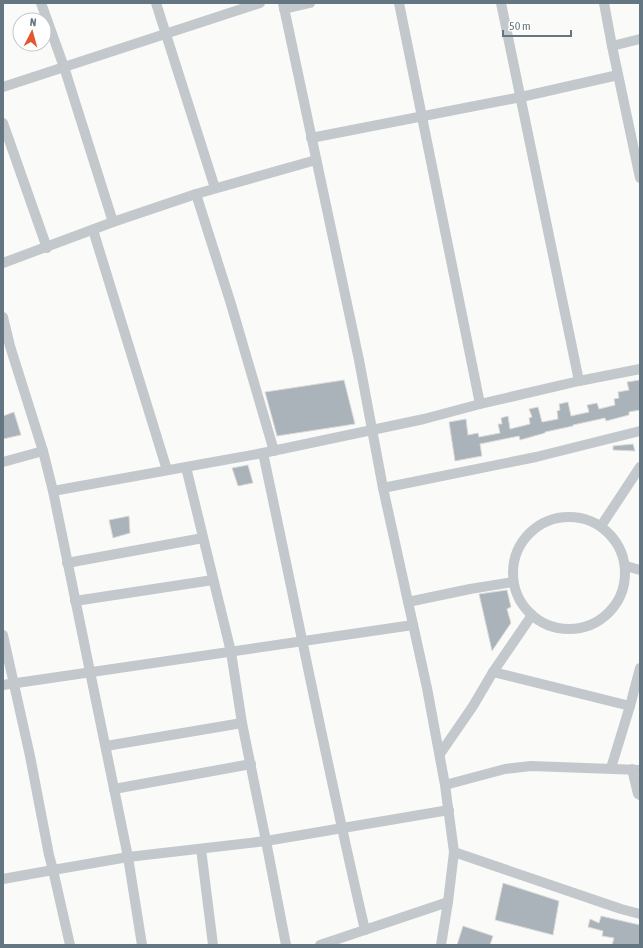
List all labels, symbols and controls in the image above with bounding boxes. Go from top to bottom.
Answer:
north arrow [12,12,52,52]
scale bar [503,12,571,38]
text: N [29,16,37,28]
text: 50 m [509,19,531,33]

